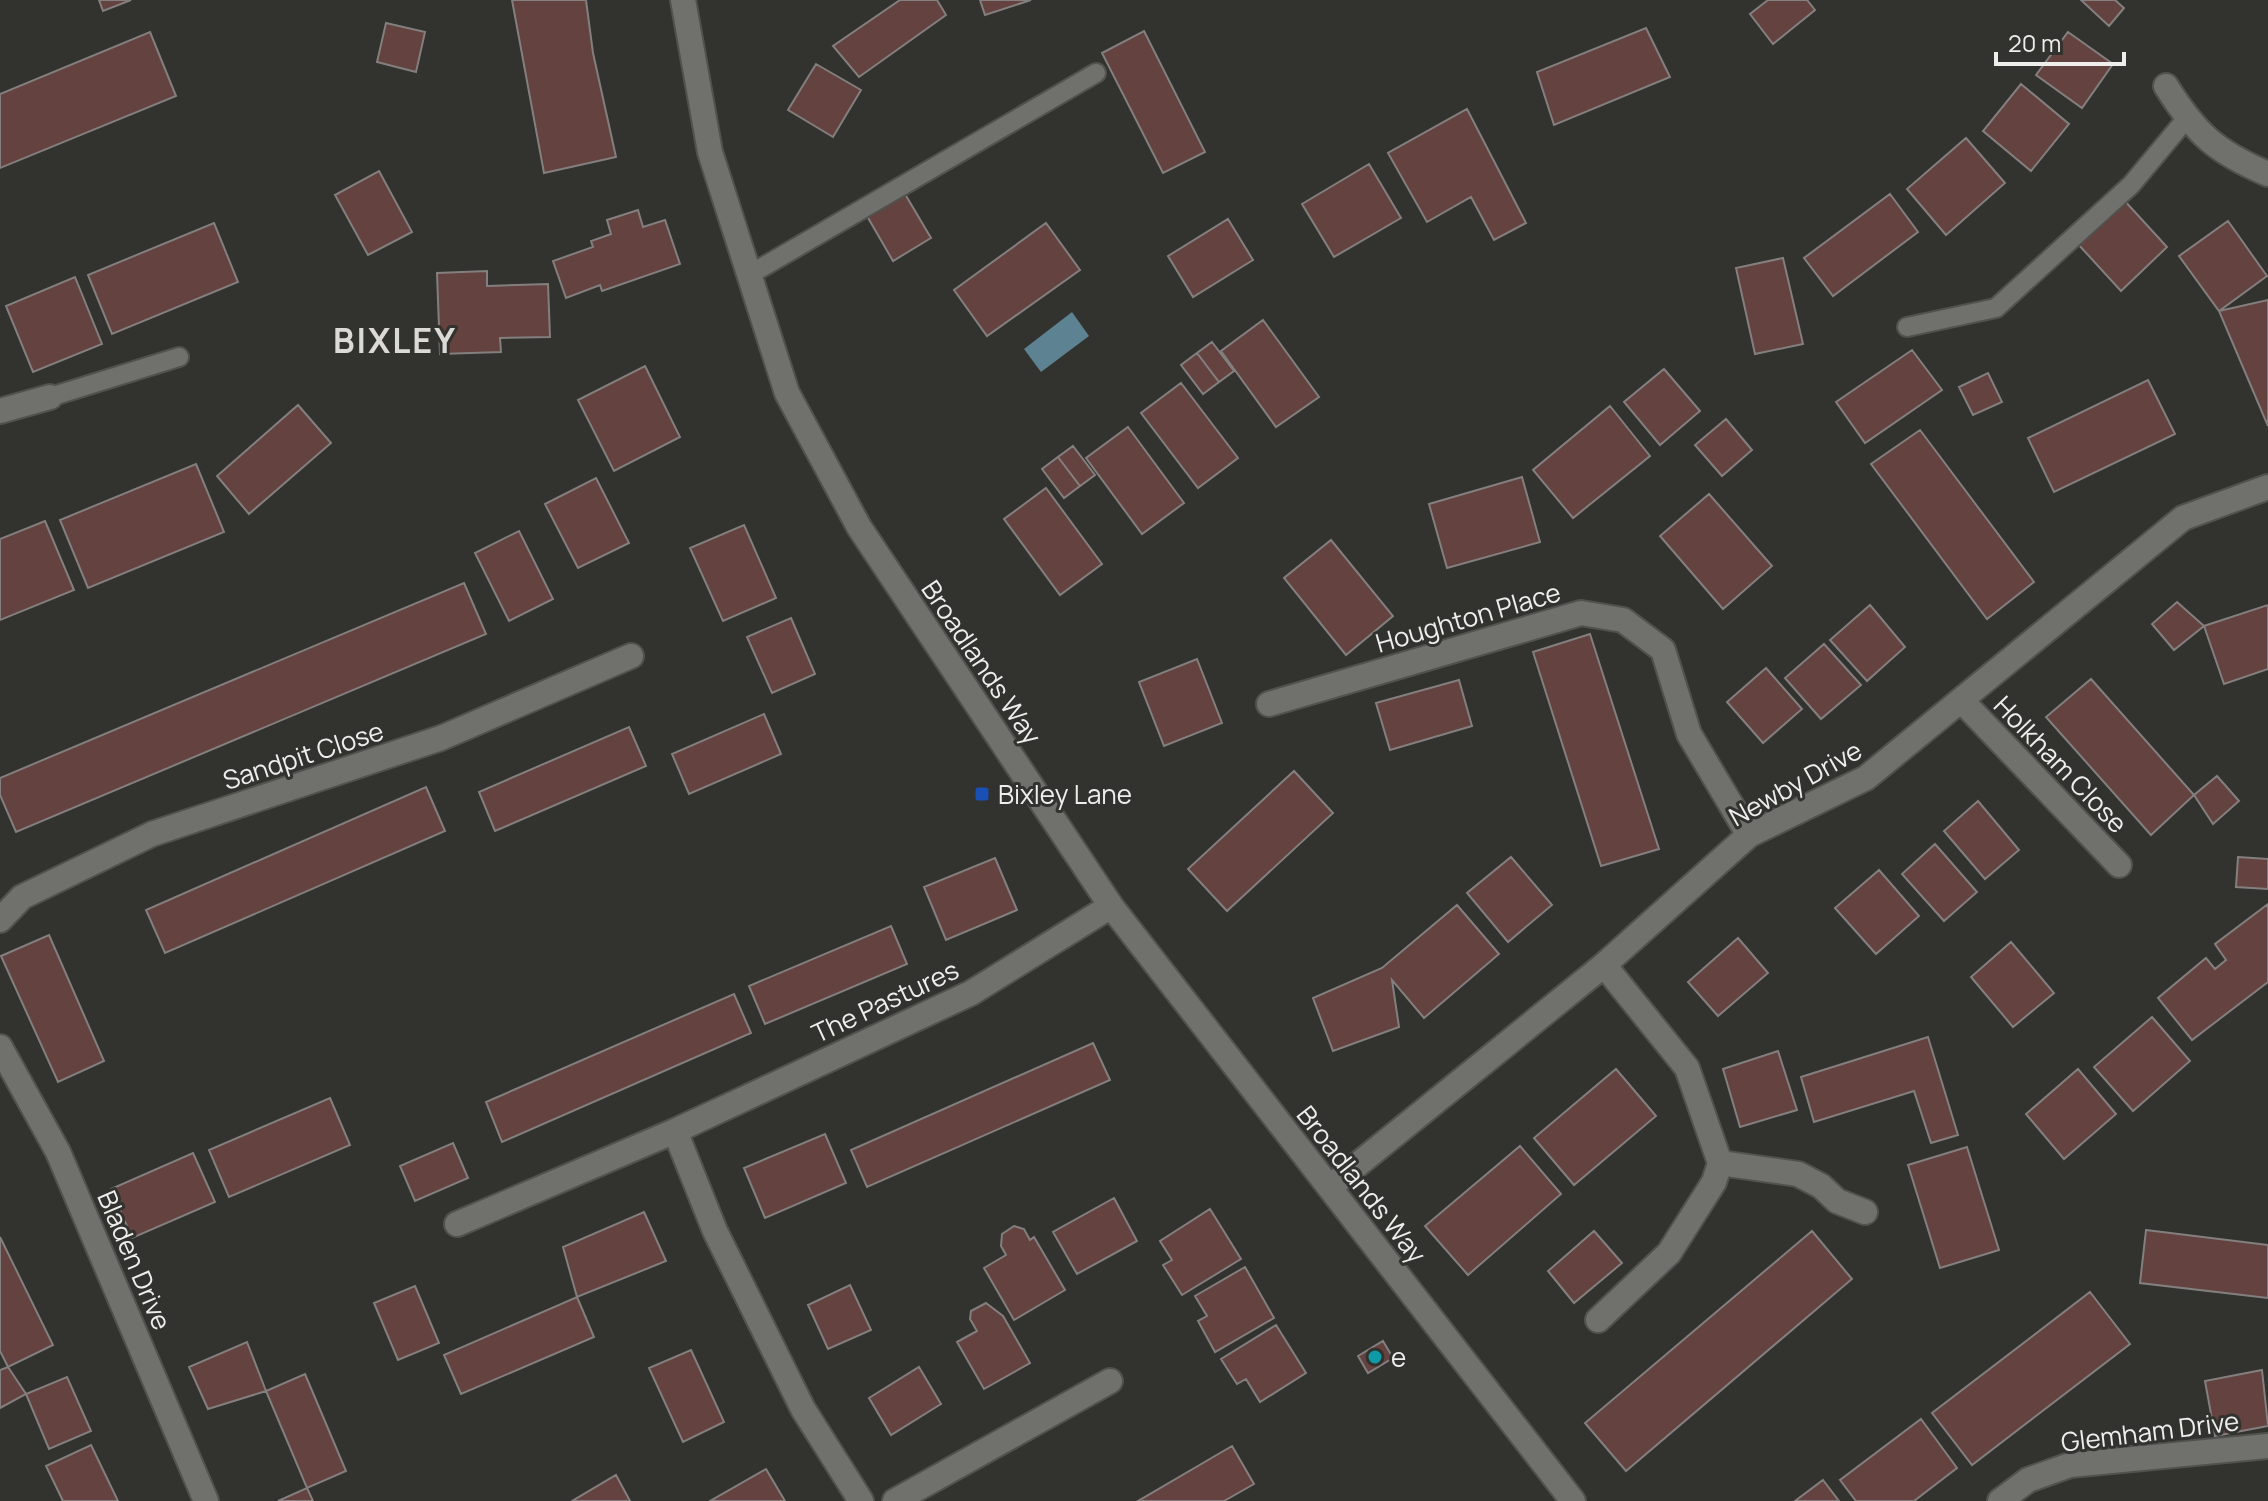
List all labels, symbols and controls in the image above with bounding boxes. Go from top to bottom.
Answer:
scale bar [1996,16,2124,66]
text: 20 m [2008,26,2061,59]
district label: BIXLEY [333,317,457,363]
street label: Broadlands Way [914,573,1050,751]
street label: Houghton Place [1371,573,1565,661]
street label: Holkham Close [1986,687,2136,841]
street label: Sandpit Close [218,712,388,798]
street label: Newby Drive [1722,732,1868,834]
place label: Bixley Lane [998,776,1132,812]
marker: Bixley Lane [973,785,991,803]
street label: The Pastures [806,951,964,1051]
street label: Broadlands Way [1289,1098,1435,1271]
street label: Bladen Drive [89,1185,181,1335]
place label: e [1391,1339,1406,1375]
marker: e [1366,1348,1384,1366]
street label: Glemham Drive [2059,1402,2241,1460]

